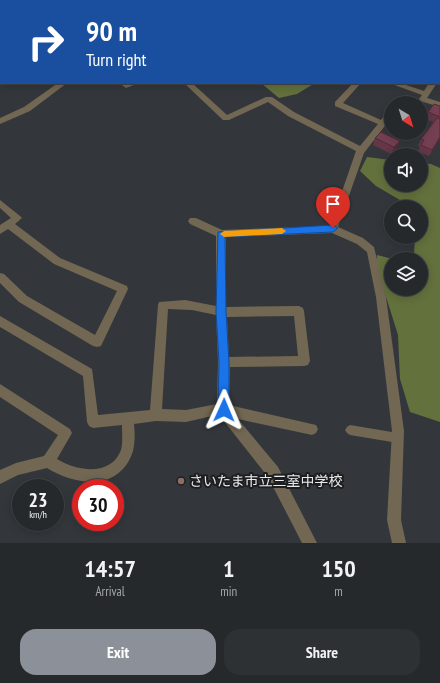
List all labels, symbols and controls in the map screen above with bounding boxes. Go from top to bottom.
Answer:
text: 90 m [86,12,137,49]
icon: right [20,16,72,68]
text: Turn right [86,48,146,71]
north arrow [384,96,428,140]
map controls [384,96,428,296]
button: sound [384,148,428,192]
pin [316,187,350,228]
icon: arrive [322,193,344,215]
button: search [384,200,428,244]
button: layers [384,252,428,296]
position arrow [203,389,245,431]
place label: さいたま市立三室中学校 [189,472,343,490]
marker: さいたま市立三室中学校 [176,476,186,486]
speed limit sign: 30 [72,479,124,531]
text: 23 [28,487,48,513]
text: km/h [29,508,47,521]
text: 14:57 [84,553,136,584]
text: 1 [223,553,234,584]
text: 150 [321,553,356,584]
text: Arrival [95,583,125,600]
text: min [220,583,237,600]
text: m [334,583,343,600]
button: Exit [20,629,216,675]
button: Share [224,629,420,675]

